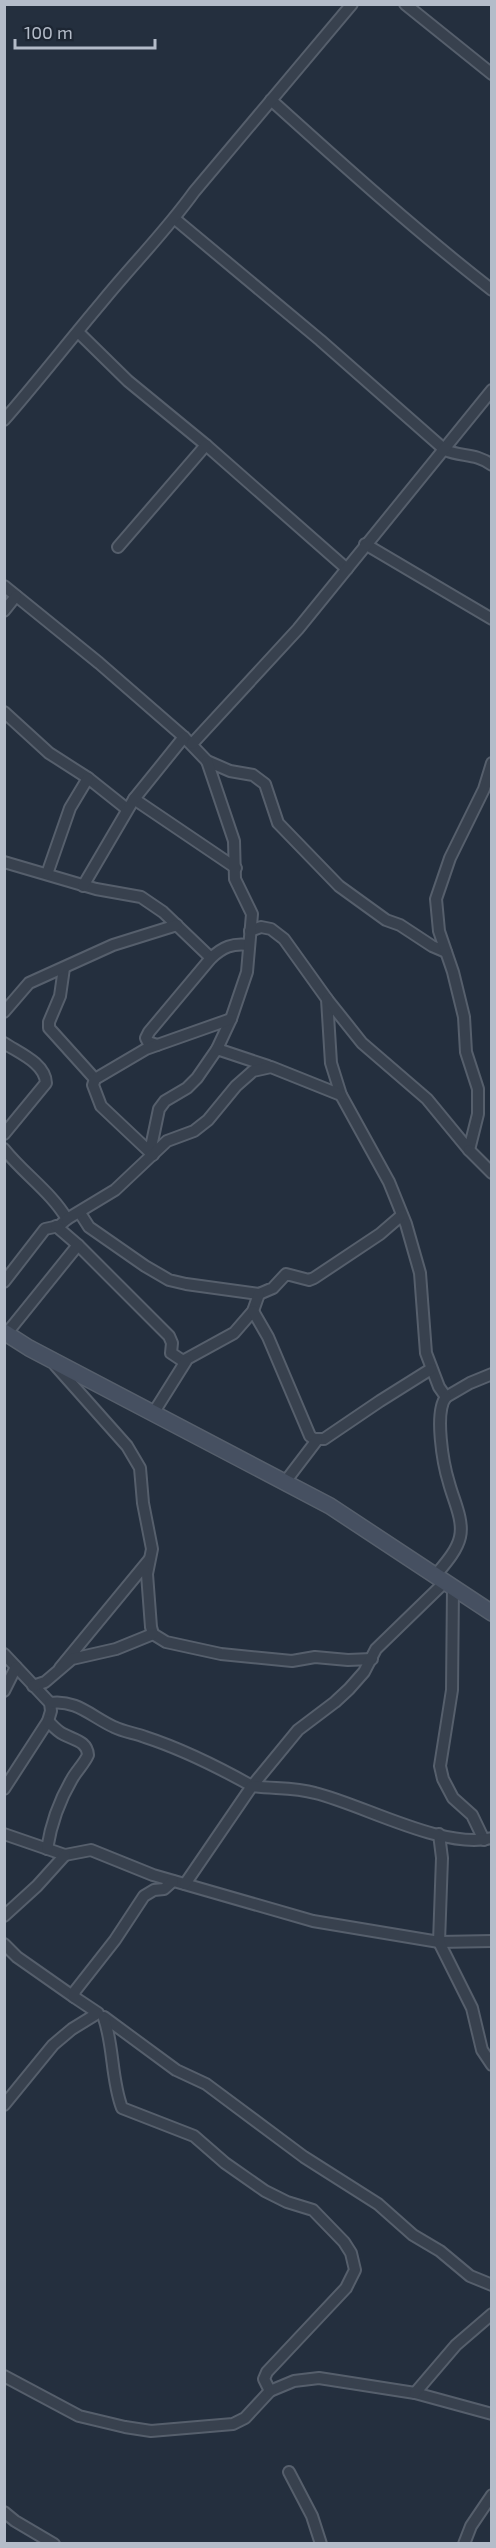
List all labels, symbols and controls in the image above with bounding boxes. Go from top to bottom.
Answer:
scale bar [15,12,154,50]
text: 100 m [24,21,73,43]

